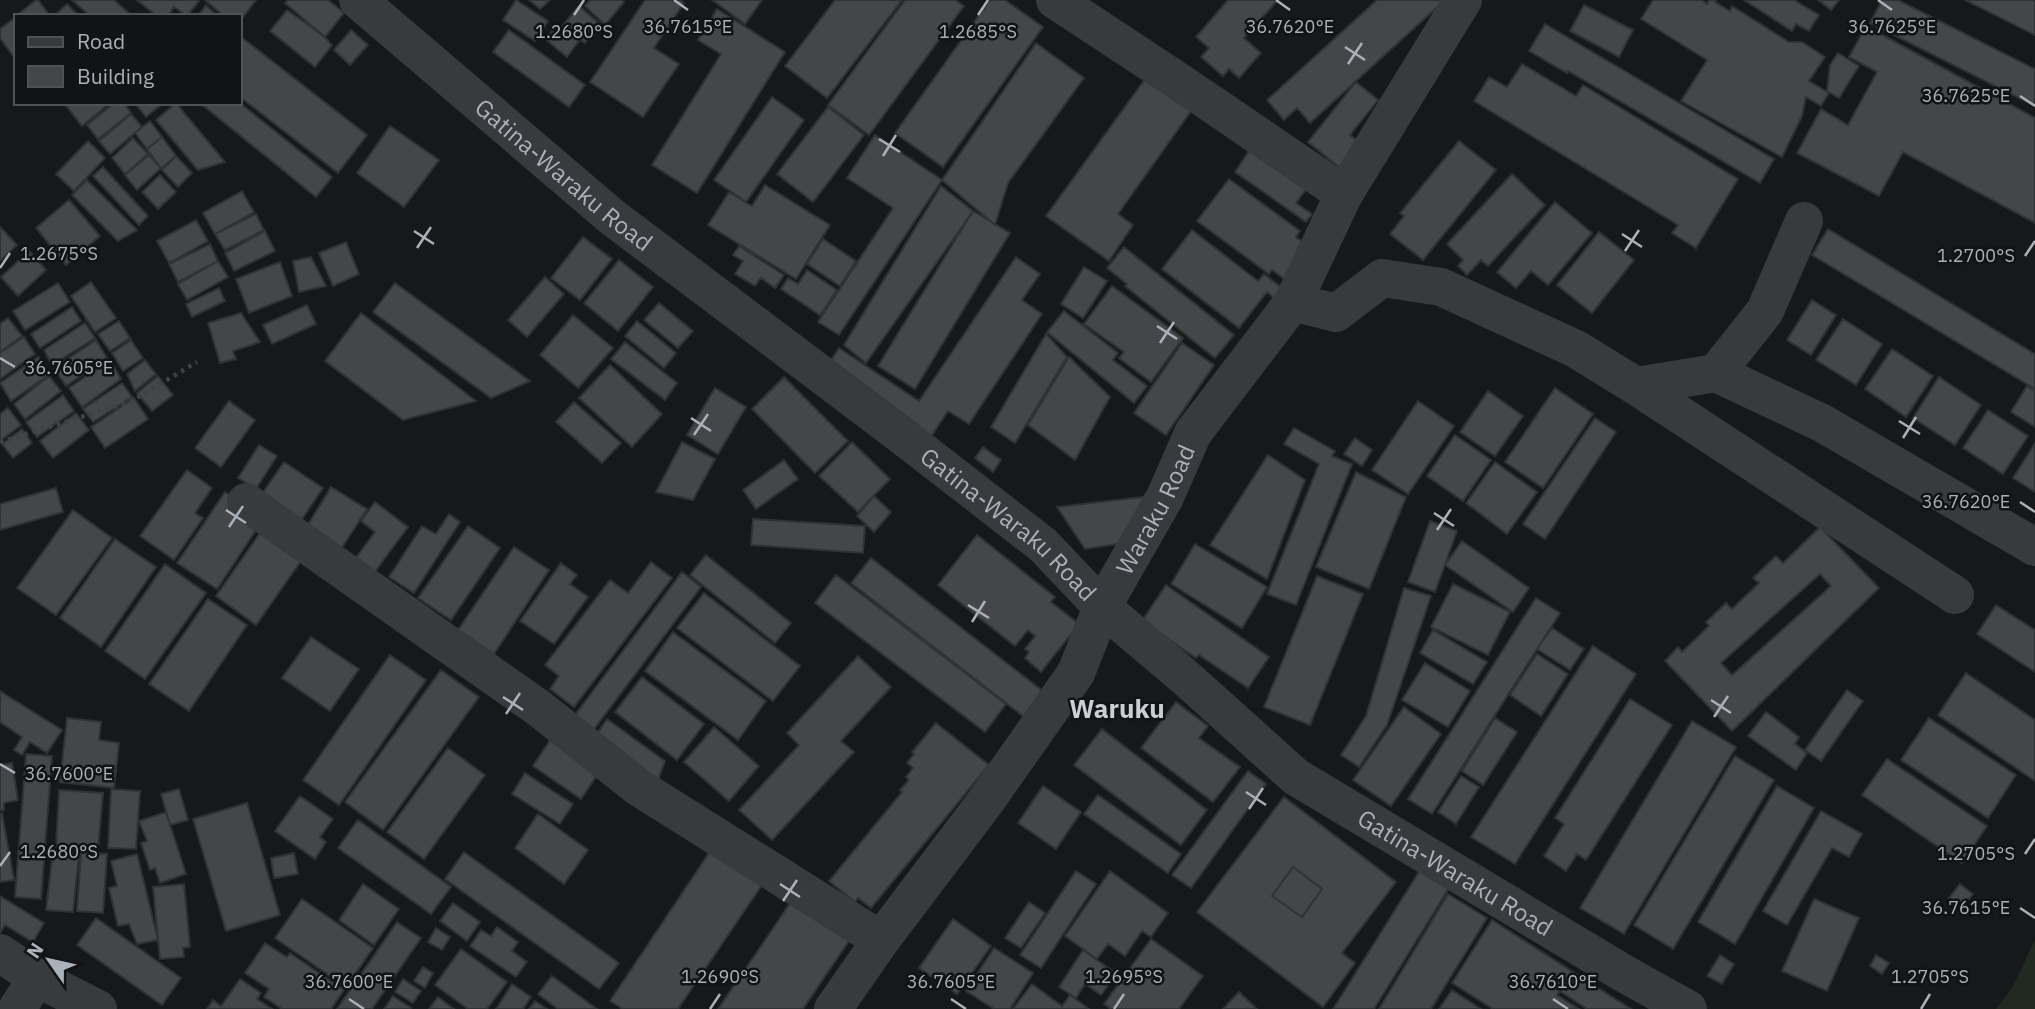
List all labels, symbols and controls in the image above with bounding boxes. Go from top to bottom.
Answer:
legend [14,14,242,105]
text: 36.7615°E [644,15,732,38]
text: 36.7620°E [1246,15,1334,38]
text: 36.7625°E [1848,15,1936,38]
text: 1.2680°S [535,20,613,43]
text: 1.2685°S [939,20,1017,43]
text: Road [77,27,125,55]
text: Building [77,62,154,90]
text: 36.7625°E [1922,84,2010,107]
street label: Gatina-Waraku Road [468,91,659,258]
text: 1.2675°S [20,242,98,265]
text: 1.2700°S [1937,244,2015,267]
text: 36.7605°E [25,356,113,379]
street label: Waraku Road [1108,439,1202,580]
street label: Gatina-Waraku Road [914,440,1104,608]
text: 36.7620°E [1922,490,2010,513]
district label: Waruku [1069,691,1165,725]
text: 36.7600°E [25,762,113,785]
street label: Gatina-Waraku Road [1352,802,1559,943]
text: 1.2680°S [20,840,98,863]
text: 1.2705°S [1937,842,2015,865]
text: 36.7615°E [1922,896,2010,919]
north arrow [14,925,84,995]
text: N [21,938,49,963]
text: 1.2690°S [681,965,759,988]
text: 1.2695°S [1085,965,1163,988]
text: 1.2705°S [1891,965,1969,988]
text: 36.7600°E [305,970,393,993]
text: 36.7605°E [907,970,995,993]
text: 36.7610°E [1509,970,1597,993]

